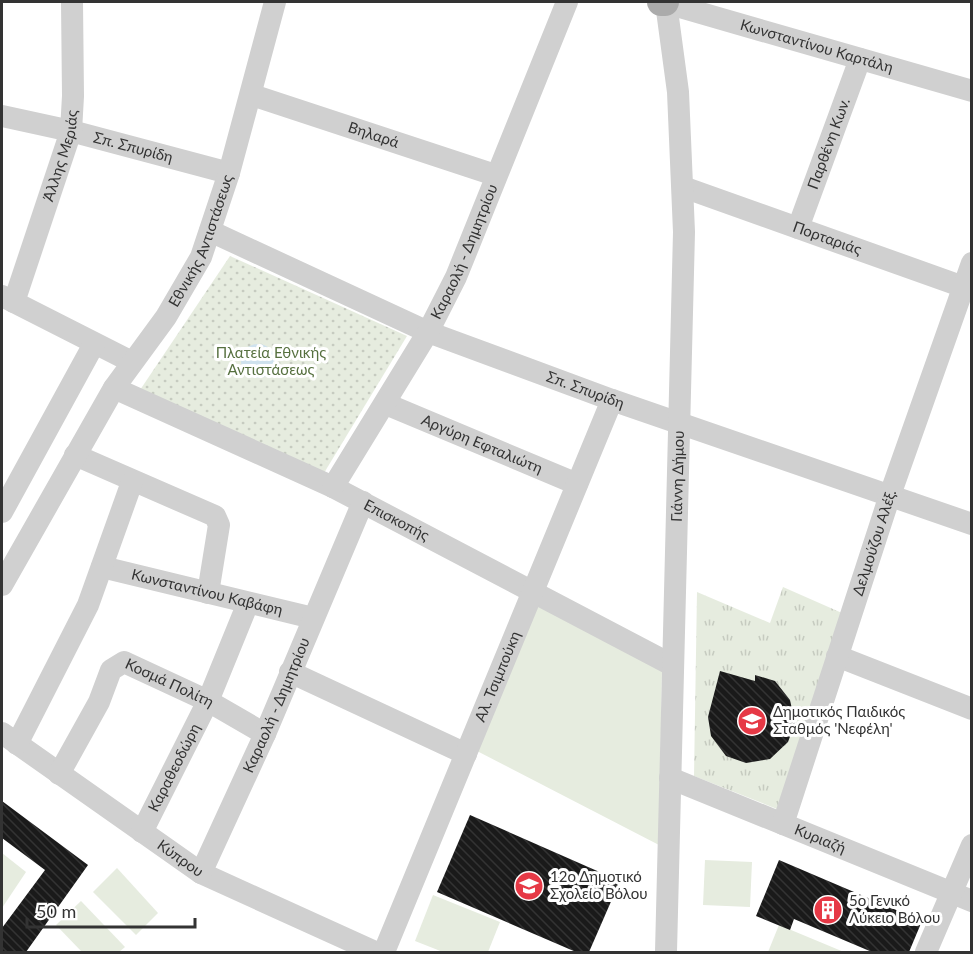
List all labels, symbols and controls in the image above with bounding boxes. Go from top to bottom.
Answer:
street label: Κωνσταντίνου Καρτάλη [738,15,896,76]
street label: Παρθένη Κων. [803,95,853,191]
street label: Άλλης Μεριάς [38,109,80,203]
street label: Βηλαρά [346,117,402,151]
street label: Σπ. Σπυρίδη [92,127,175,166]
street label: Εθνικής Αντιστάσεως [164,172,236,310]
street label: Καραολή - Δημητρίου [426,181,501,322]
street label: Πορταριάς [791,217,864,258]
park label: Πλατεία Εθνικής Αντιστάσεως [216,343,326,378]
street label: Σπ. Σπυρίδη [544,367,627,412]
street label: Αργύρη Εφταλιώτη [419,410,546,477]
street label: Γιάννη Δήμου [667,430,687,522]
street label: Δελμούζου Αλέξ. [848,487,899,598]
street label: Επισκοπής [361,495,433,544]
street label: Κωνσταντίνου Καβάφη [130,564,285,618]
street label: Αλ. Τσιμπούκη [470,628,524,724]
street label: Καραολή - Δημητρίου [238,634,313,775]
street label: Κοσμά Πολίτη [123,654,218,711]
place label: Δημοτικός Παιδικός Σταθμός 'Νεφέλη' [773,702,905,737]
school or university icon: Δημοτικός Παιδικός Σταθμός 'Νεφέλη' [736,705,768,737]
street label: Καραθεοδώρη [144,720,203,814]
street label: Κυριαζή [792,820,849,857]
street label: Κύπρου [154,835,207,880]
place label: 12ο Δημοτικό Σχολείο Βόλου [550,867,647,902]
school or university icon: 12ο Δημοτικό Σχολείο Βόλου [513,870,545,902]
scale bar [27,891,195,929]
place label: 5ο Γενικό Λύκειο Βόλου [849,891,940,926]
building icon: 5ο Γενικό Λύκειο Βόλου [812,894,844,926]
text: 50 m [36,900,76,922]

